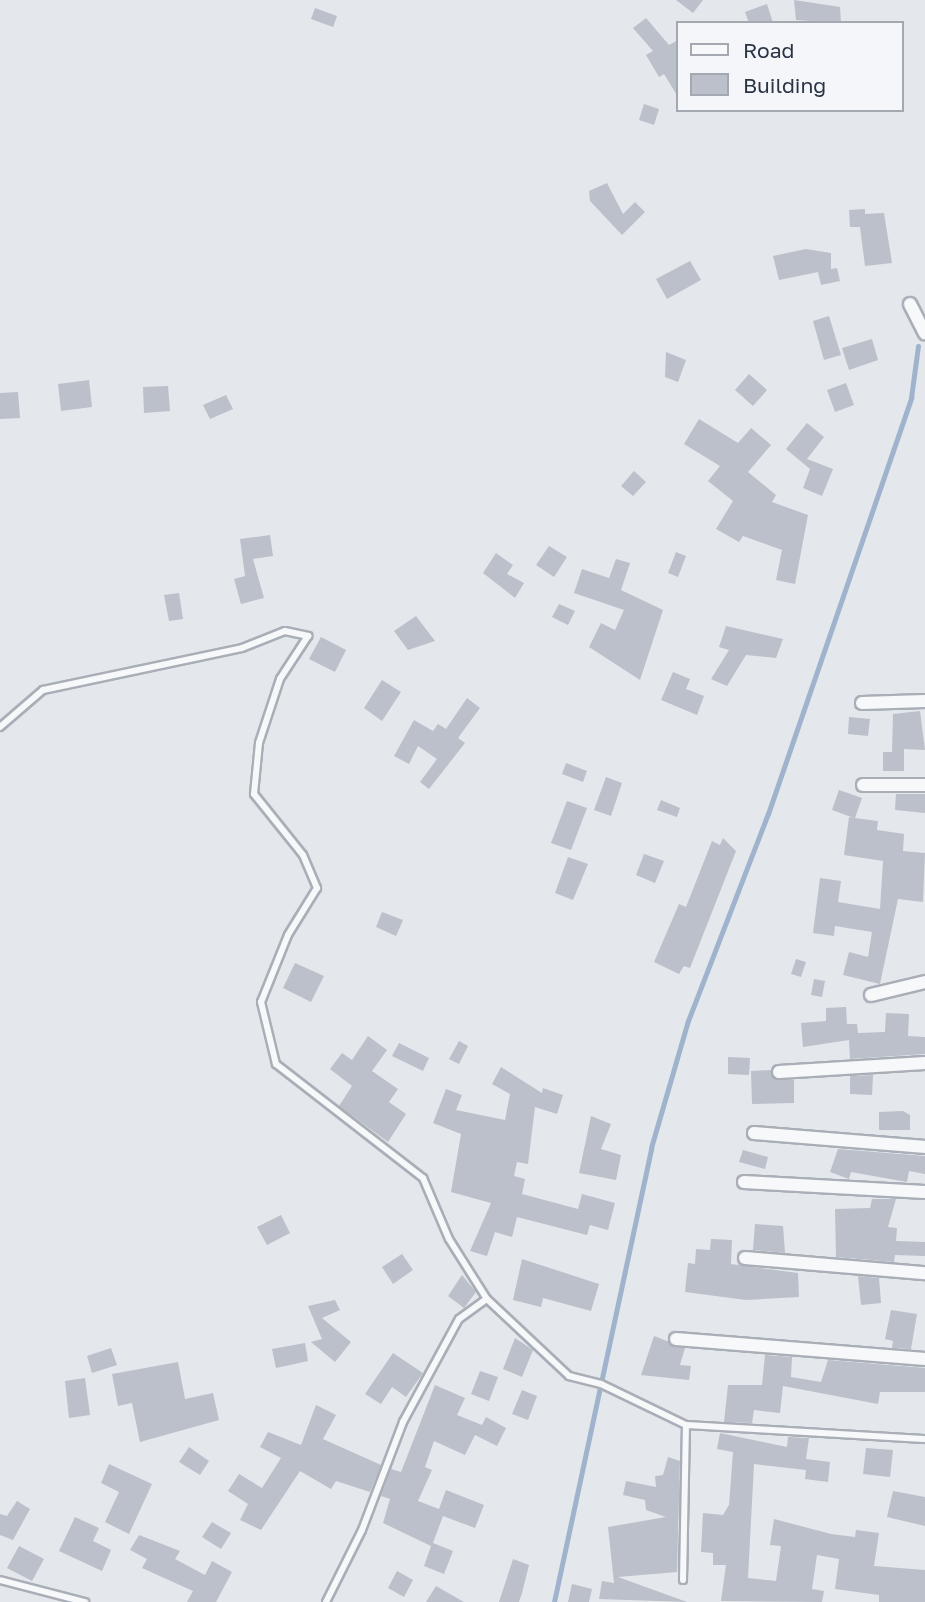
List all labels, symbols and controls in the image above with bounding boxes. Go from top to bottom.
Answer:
legend [676,21,904,112]
text: Road [743,37,794,63]
text: Building [743,72,826,98]

